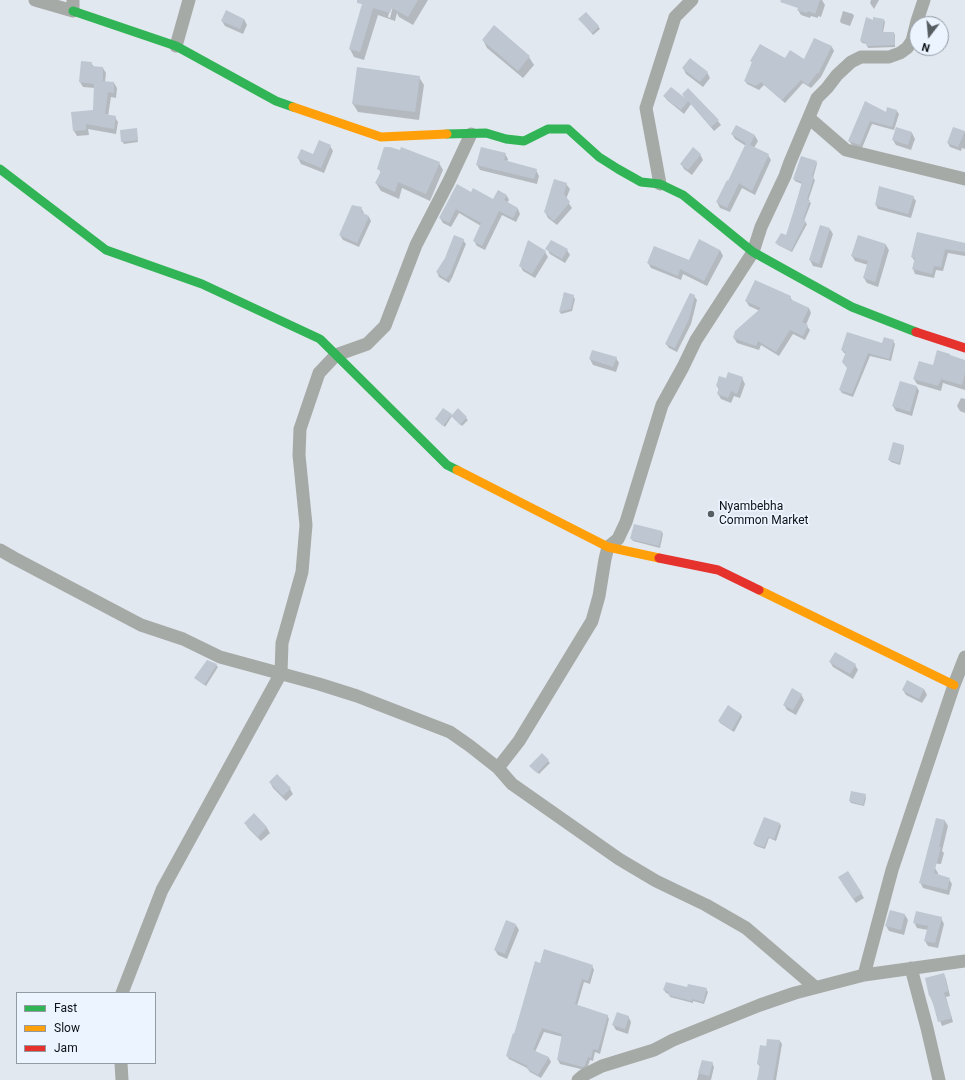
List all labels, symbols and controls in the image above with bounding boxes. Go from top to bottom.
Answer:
north arrow [909,16,949,56]
text: N [920,40,931,54]
place label: Nyambebha Common Market [719,500,808,528]
marker: Nyambebha Common Market [706,509,716,519]
legend [16,992,156,1064]
text: Fast [54,1001,77,1015]
text: Slow [54,1021,80,1035]
text: Jam [54,1041,78,1055]

